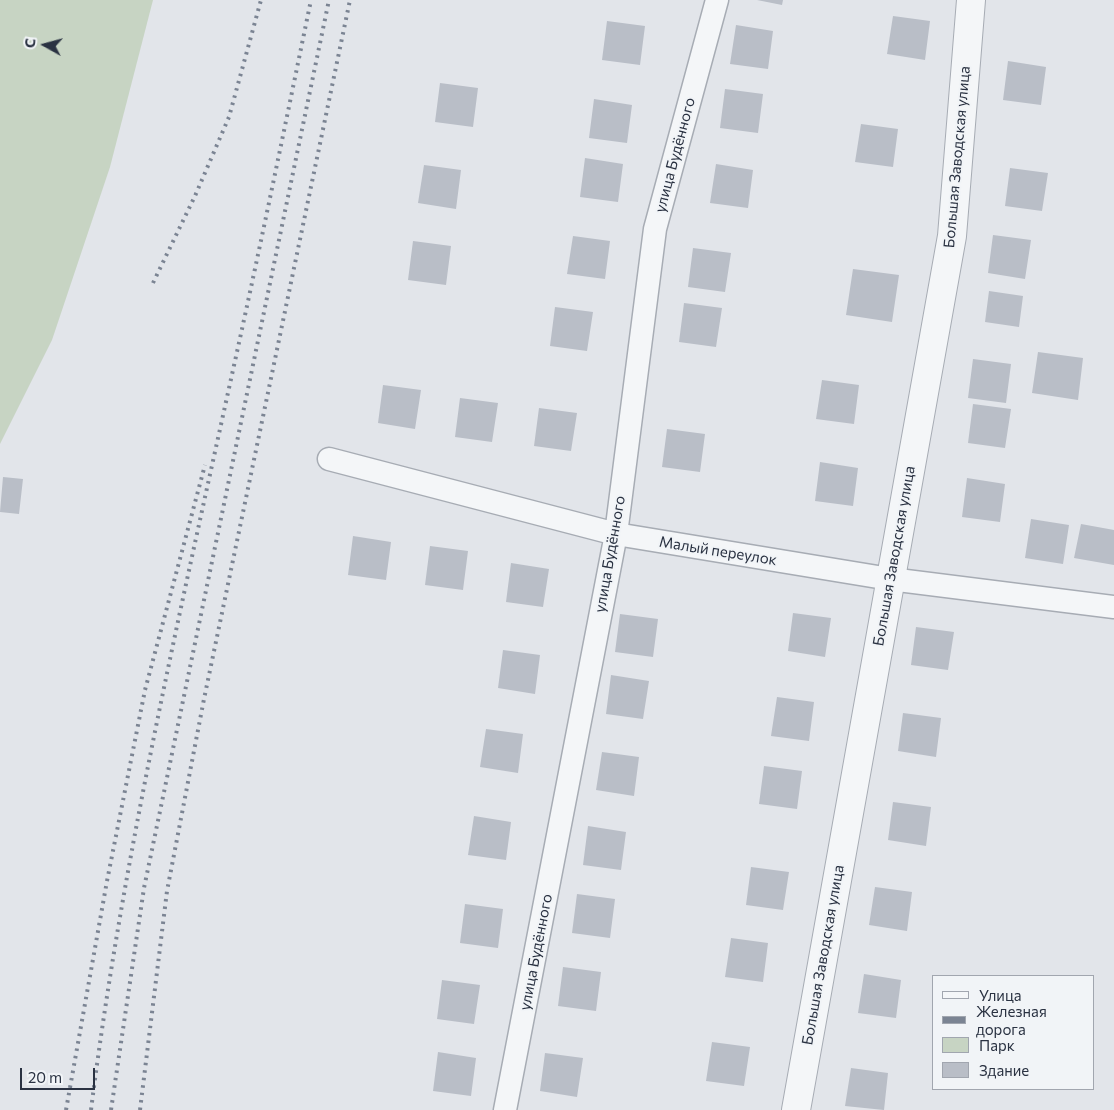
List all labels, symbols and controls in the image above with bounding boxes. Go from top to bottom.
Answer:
north arrow [20,20,70,70]
text: С [21,37,39,49]
street label: Большая Заводская улица [940,65,974,249]
street label: улица Будённого [651,95,699,215]
street label: Большая Заводская улица [869,465,919,647]
street label: улица Будённого [591,494,629,614]
street label: Малый переулок [658,533,778,569]
street label: Большая Заводская улица [798,864,848,1046]
street label: улица Будённого [516,892,556,1012]
legend [932,975,1094,1090]
text: Улица [979,986,1021,1004]
text: Железная дорога [976,1002,1047,1038]
text: Парк [979,1036,1015,1054]
scale bar [22,1058,98,1090]
text: Здание [979,1061,1029,1079]
text: 20 m [28,1068,62,1086]

